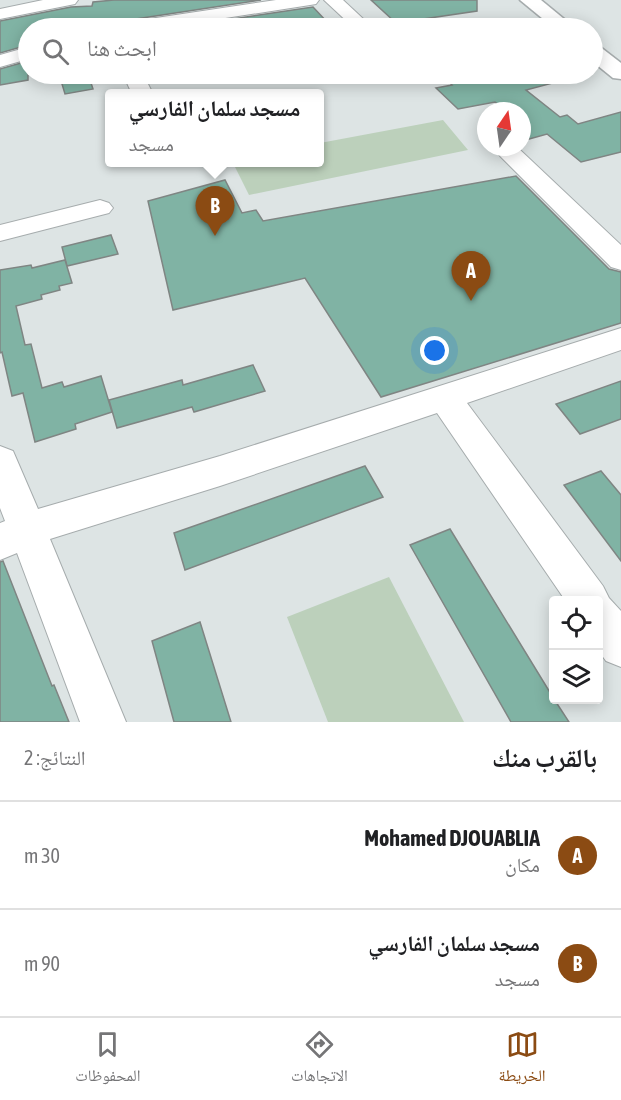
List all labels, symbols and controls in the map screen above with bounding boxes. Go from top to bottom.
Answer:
search box [18,18,603,84]
icon: search [39,35,72,68]
text: ابحث هنا [87,35,157,61]
popup [105,89,324,167]
text: مسجد سلمان الفارسي [129,95,300,121]
north arrow [477,102,531,156]
text: مسجد [129,132,174,155]
pin: B [196,186,234,236]
pin: A [452,252,490,301]
your location [420,336,449,365]
map controls [549,596,603,704]
button: locate [549,596,603,650]
button: layers [549,650,603,704]
text: بالقرب منك [492,743,597,773]
text: النتائج: 2 [24,746,86,769]
text: Mohamed DJOUABLIA [364,825,540,851]
text: 30 m [24,844,60,867]
text: A [573,844,582,867]
text: مكان [505,853,540,876]
text: مسجد سلمان الفارسي [368,930,540,956]
text: 90 m [24,952,60,975]
text: B [573,952,582,975]
text: مسجد [495,967,540,990]
tab: المحفوظات [75,1028,140,1091]
tab: الاتجاهات [291,1028,348,1091]
tab: الخريطة [499,1028,546,1091]

